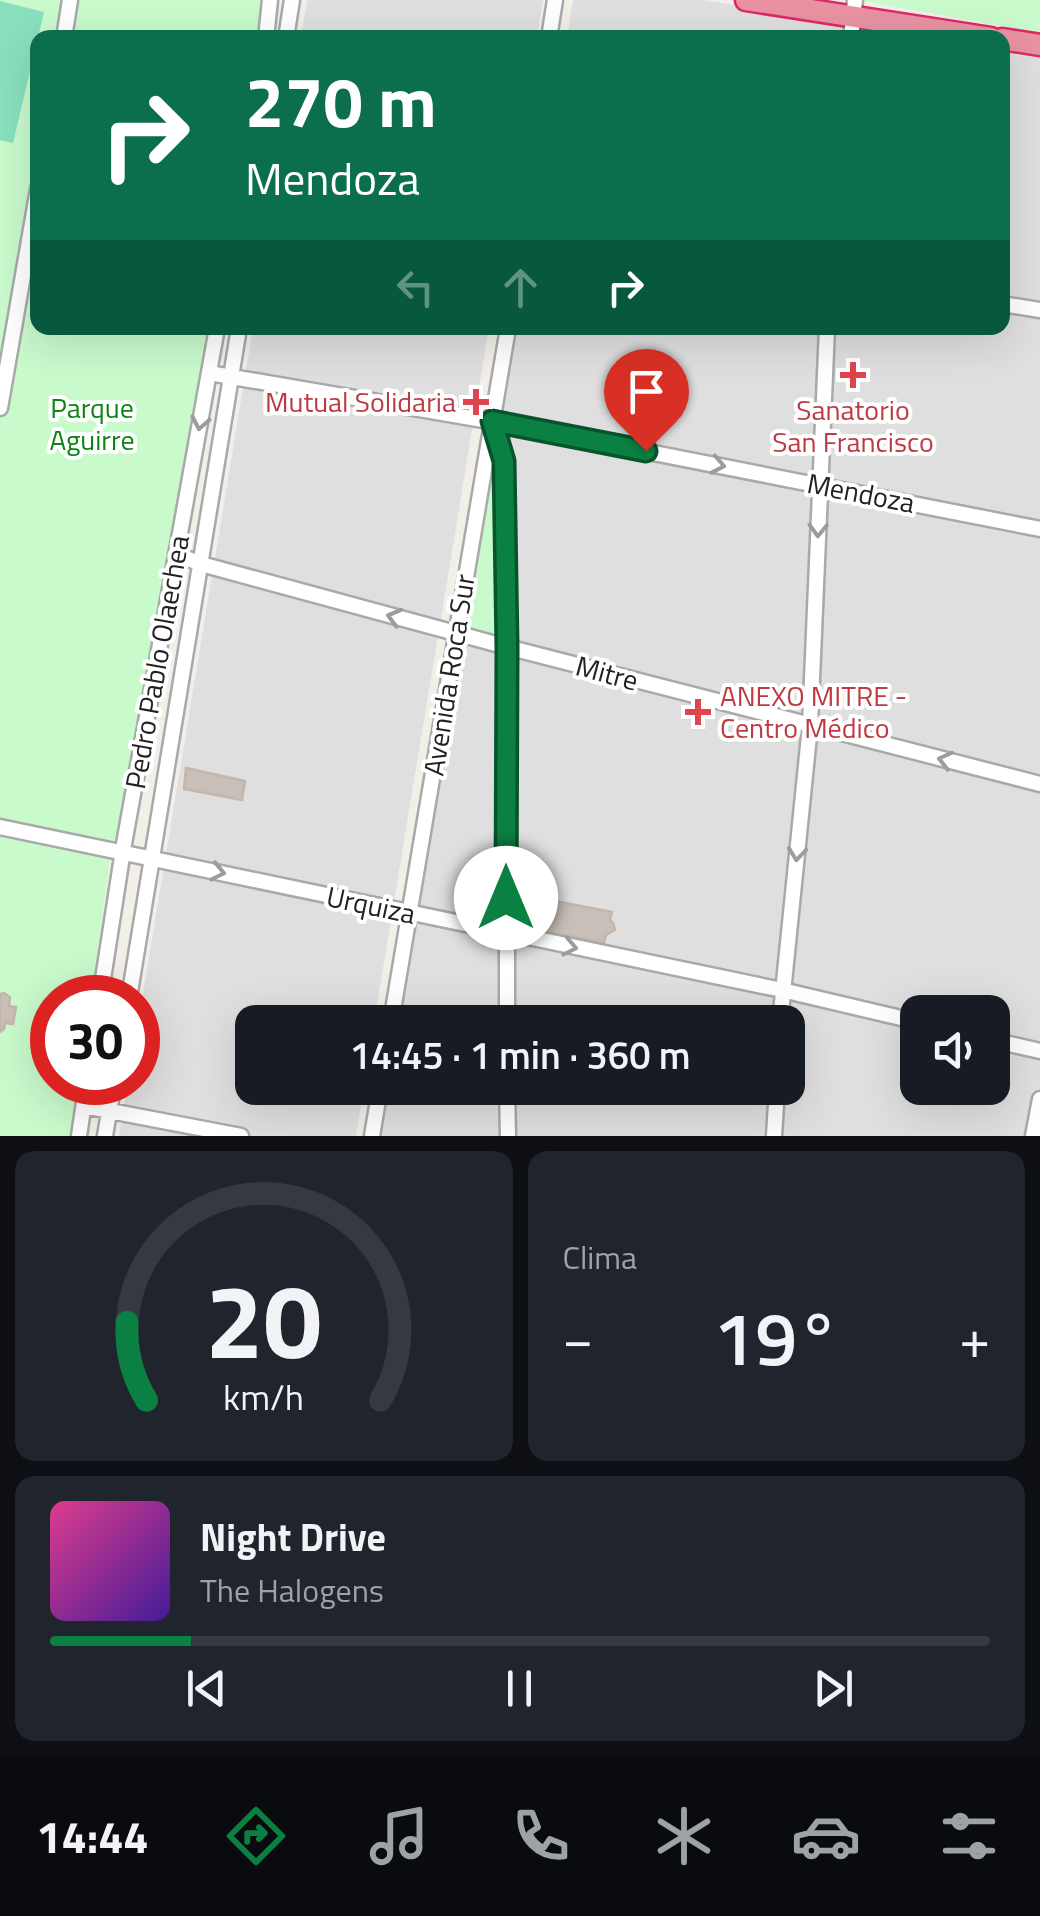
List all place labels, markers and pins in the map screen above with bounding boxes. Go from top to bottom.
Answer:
pin [604,349,689,452]
marker: Sanatorio San Francisco [840,362,866,388]
place label: Mutual Solidaria [265,380,456,423]
place label: Sanatorio San Francisco [772,388,934,463]
marker: Mutual Solidaria [465,391,487,413]
place label: ANEXO MITRE - Centro Médico [720,674,907,749]
marker: ANEXO MITRE - Centro Médico [685,699,711,725]

